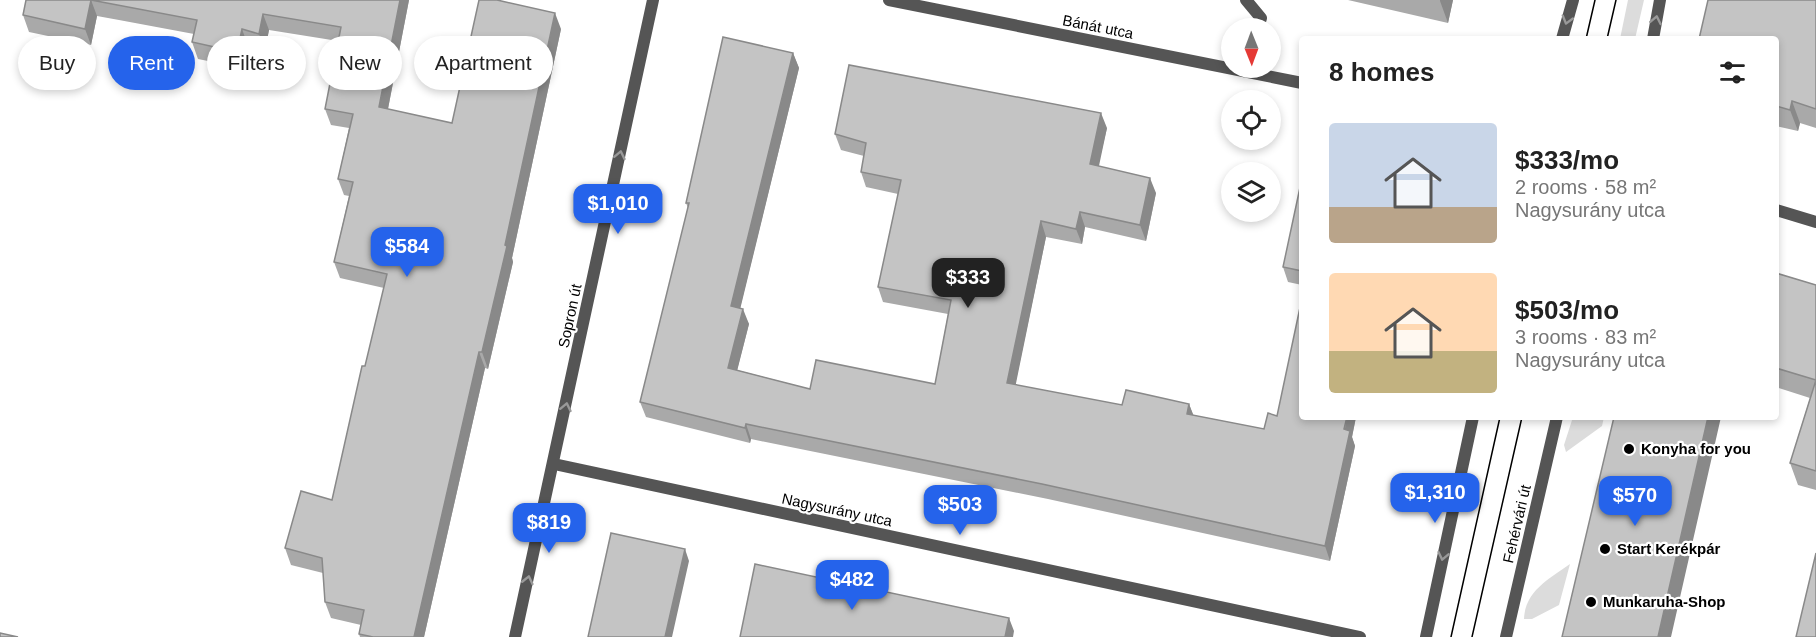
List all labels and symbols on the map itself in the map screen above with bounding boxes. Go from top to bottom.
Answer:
street label: Bánát utca [1061,11,1136,42]
one-way arrow [1562,14,1575,24]
one-way arrow [1649,15,1662,25]
north arrow [1221,18,1281,78]
one-way arrow [613,150,626,160]
pin: $1,010 [569,184,667,235]
pin: $584 [371,227,443,278]
pin: $333 [932,258,1004,309]
street label: Sopron út [554,282,585,349]
one-way arrow [559,402,572,412]
place label: Konyha for you [1641,440,1751,457]
marker: Konyha for you [1622,442,1636,456]
pin: $1,310 [1386,473,1484,524]
pin: $570 [1599,476,1671,527]
street label: Fehérvári út [1499,482,1534,565]
pin: $503 [924,485,996,536]
street label: Nagysurány utca [780,489,895,530]
pin: $819 [513,503,585,554]
place label: Start Kerékpár [1617,540,1721,557]
marker: Start Kerékpár [1598,542,1612,556]
one-way arrow [1438,551,1451,561]
pin: $482 [816,560,888,611]
one-way arrow [521,575,534,585]
place label: Munkaruha-Shop [1603,593,1726,610]
marker: Munkaruha-Shop [1584,595,1598,609]

